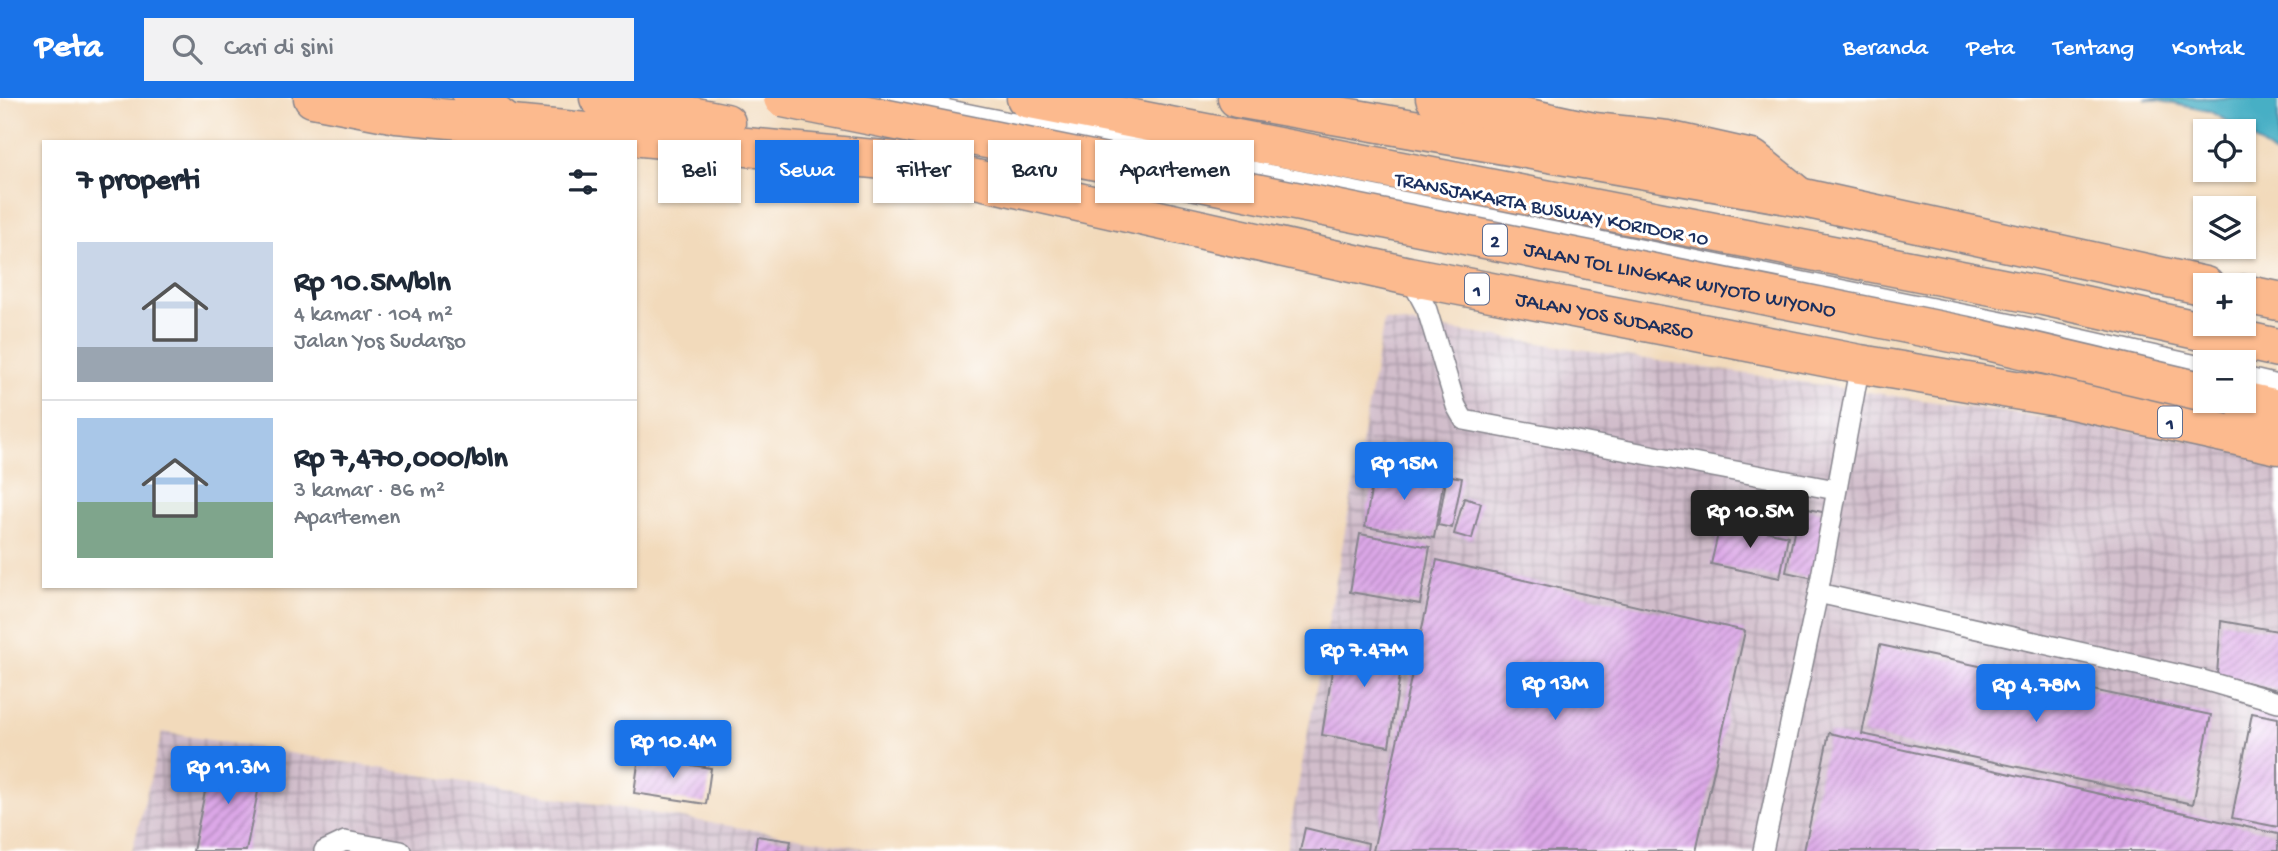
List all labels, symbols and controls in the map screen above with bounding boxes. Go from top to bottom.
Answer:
search box [144,18,634,81]
text: Peta [35,30,102,68]
icon: search [168,30,206,68]
text: Cari di sini [224,34,334,65]
text: Beranda [1843,35,1928,64]
text: Peta [1966,35,2015,64]
text: Tentang [2053,35,2134,64]
text: Kontak [2172,35,2243,64]
map controls [2193,119,2256,413]
button: locate [2193,119,2256,182]
chip: Beli [658,140,741,203]
chip: Sewa [755,140,859,203]
chip: Filter [873,140,974,203]
chip: Baru [988,140,1081,203]
chip: Apartemen [1095,140,1254,203]
icon: filters [564,163,602,201]
text: 7 properti [77,165,200,200]
street label: TRANSJAKARTA BUSWAY KORIDOR 10 [1391,169,1711,254]
button: layers [2193,196,2256,259]
road number: 2 [1483,224,1507,256]
street label: JALAN TOL LINGKAR WIYOTO WIYONO [1521,238,1838,325]
text: Rp 10.5M/bln [294,267,451,302]
icon: home [133,270,217,354]
button: + [2193,273,2256,336]
road number: 1 [1465,274,1489,304]
street label: JALAN YOS SUDARSO [1513,288,1696,347]
text: 4 kamar · 104 m² [294,302,453,329]
text: Jalan Yos Sudarso [294,329,466,356]
button: − [2193,350,2256,413]
road number: 1 [2158,406,2182,438]
pin: Rp 15M [1347,442,1461,502]
text: Rp 7,470,000/bln [294,443,508,478]
icon: home [133,446,217,530]
text: Rp 15M [1371,451,1437,478]
text: 3 kamar · 86 m² [294,478,445,505]
pin: Rp 10.5M [1678,490,1822,550]
text: Rp 10.5M [1707,499,1793,526]
text: Apartemen [294,505,400,532]
pin: Rp 7.47M [1292,630,1436,689]
text: Rp 7.47M [1321,638,1407,665]
pin: Rp 13M [1498,662,1612,722]
pin: Rp 4.78M [1964,664,2108,724]
text: Rp 13M [1522,671,1588,698]
text: Rp 4.78M [1992,673,2080,700]
pin: Rp 10.4M [601,720,745,780]
text: Rp 10.4M [630,729,716,756]
pin: Rp 11.3M [156,746,300,806]
text: Rp 11.3M [187,755,269,782]

